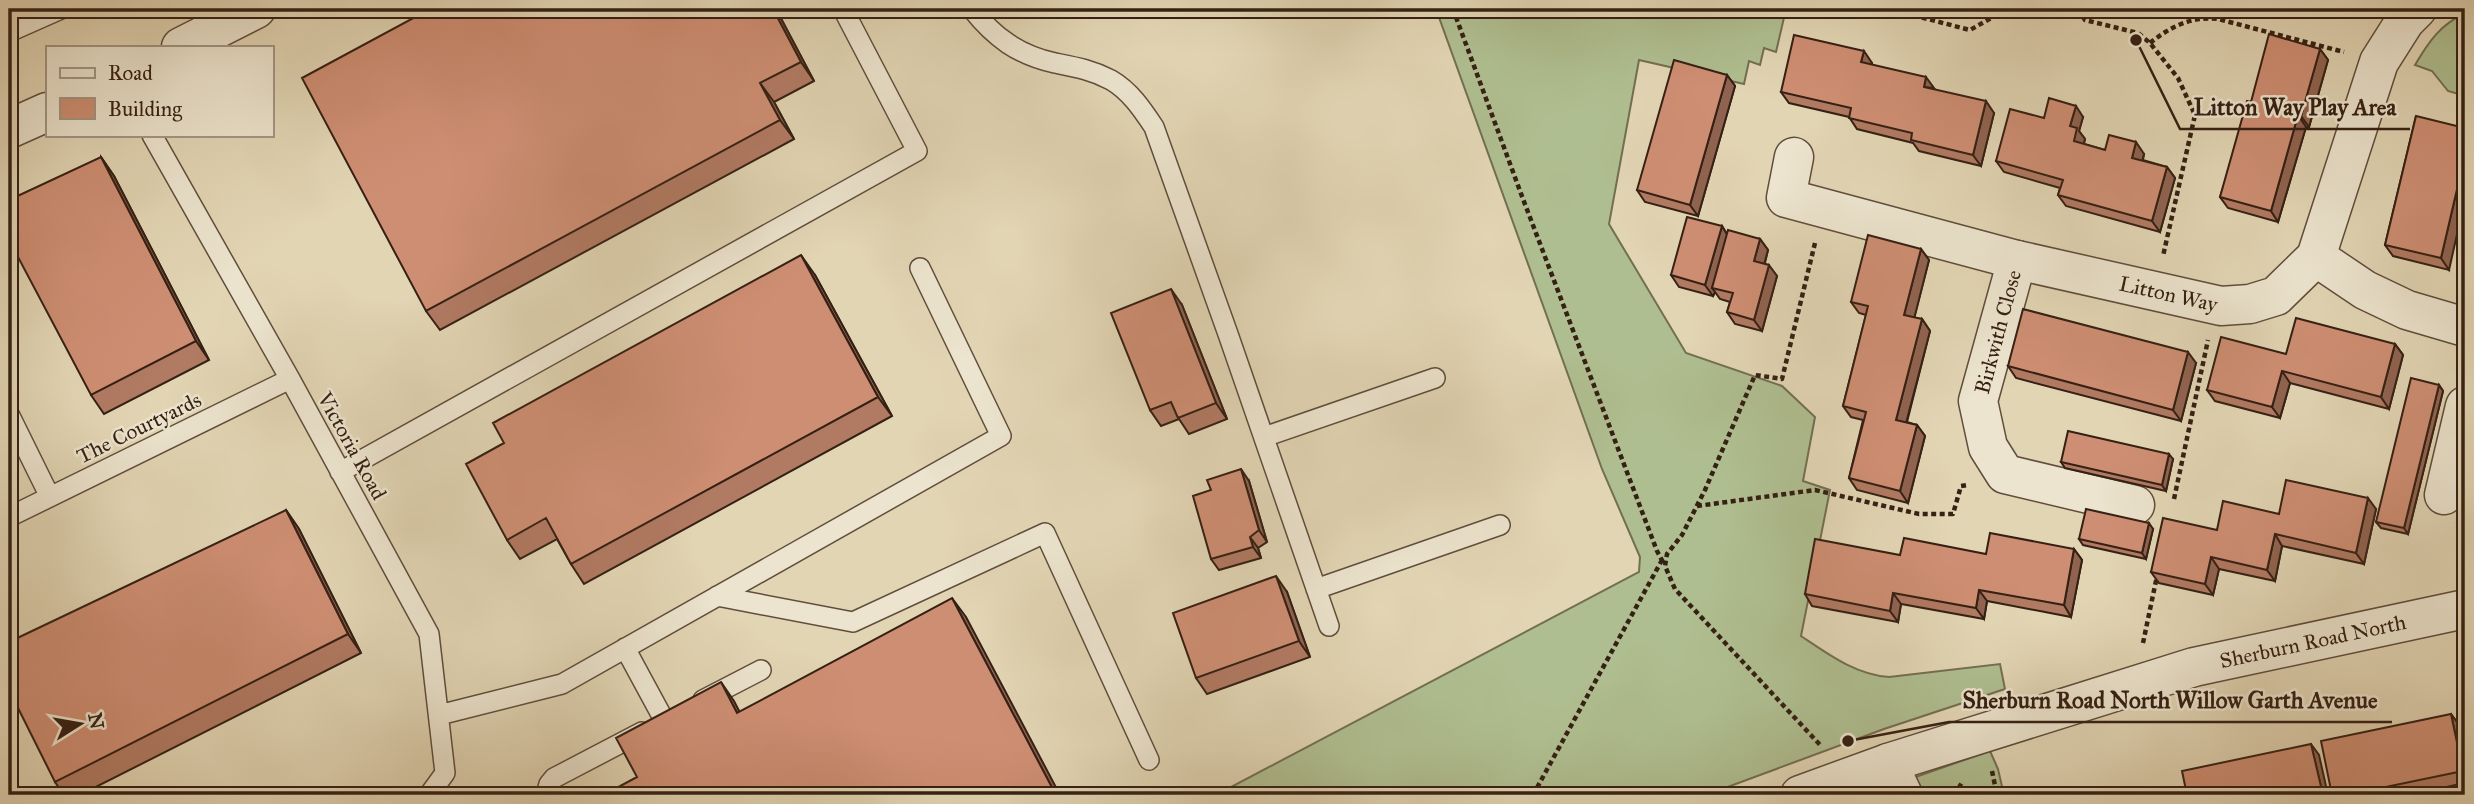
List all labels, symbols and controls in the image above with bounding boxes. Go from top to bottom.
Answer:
legend [46,46,273,136]
text: Road [108,60,153,86]
callout: Litton Way Play Area [2180,85,2410,129]
text: Litton Way Play Area [2194,93,2397,122]
text: Building [108,96,182,122]
street label: Birkwith Close [1969,267,2027,397]
street label: Litton Way [2117,270,2221,318]
street label: The Courtyards [72,387,206,469]
street label: Victoria Road [311,387,392,505]
street label: Sherburn Road North [2217,609,2409,674]
callout: Sherburn Road North Willow Garth Avenue [1949,678,2392,722]
text: Sherburn Road North Willow Garth Avenue [1962,686,2378,714]
north arrow [46,688,116,758]
text: N [83,711,109,731]

